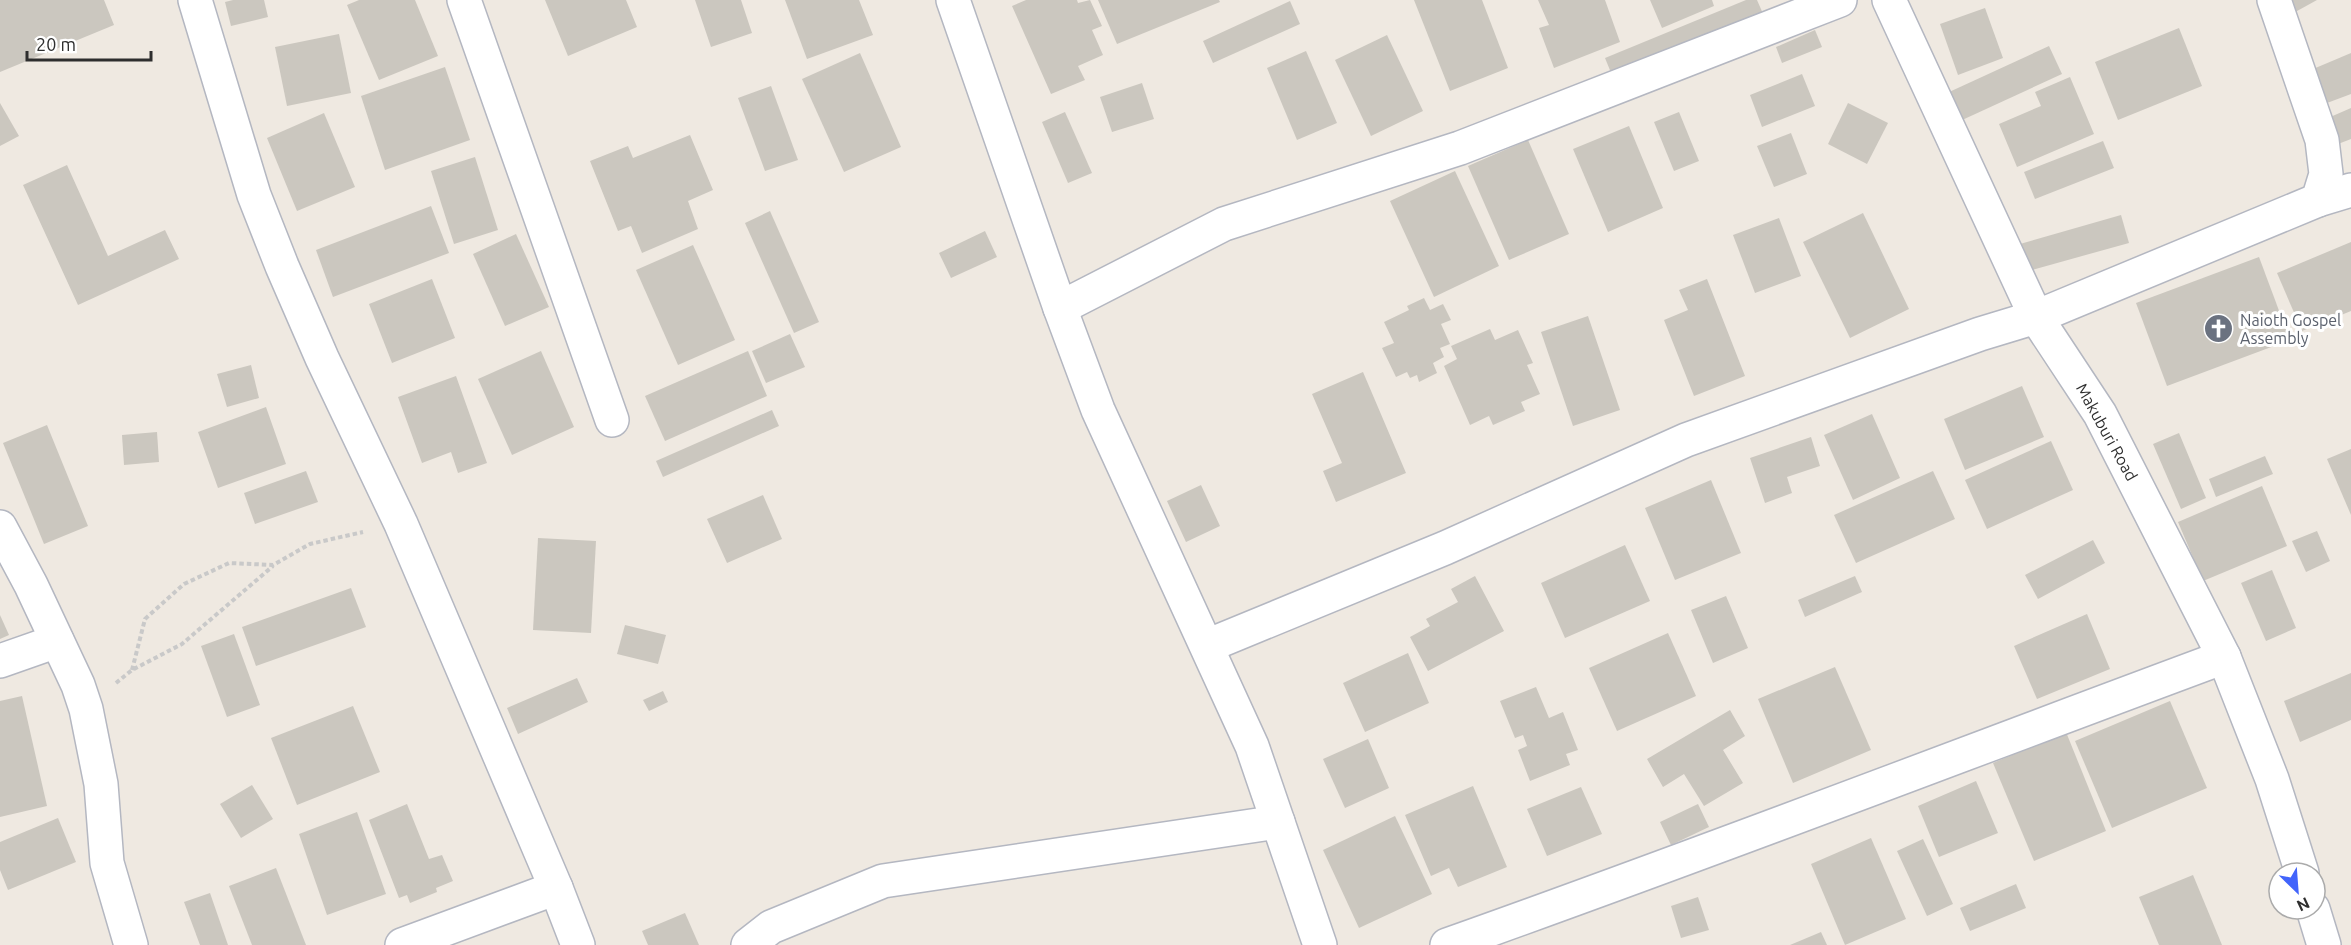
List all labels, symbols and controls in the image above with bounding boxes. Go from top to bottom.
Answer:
scale bar [27,24,152,62]
text: 20 m [36,34,76,54]
place label: Naioth Gospel Assembly [2240,311,2341,347]
church icon: Naioth Gospel Assembly [2203,313,2235,345]
street label: Makuburi Road [2073,380,2141,484]
north arrow [2267,861,2327,921]
text: N [2294,894,2313,915]

